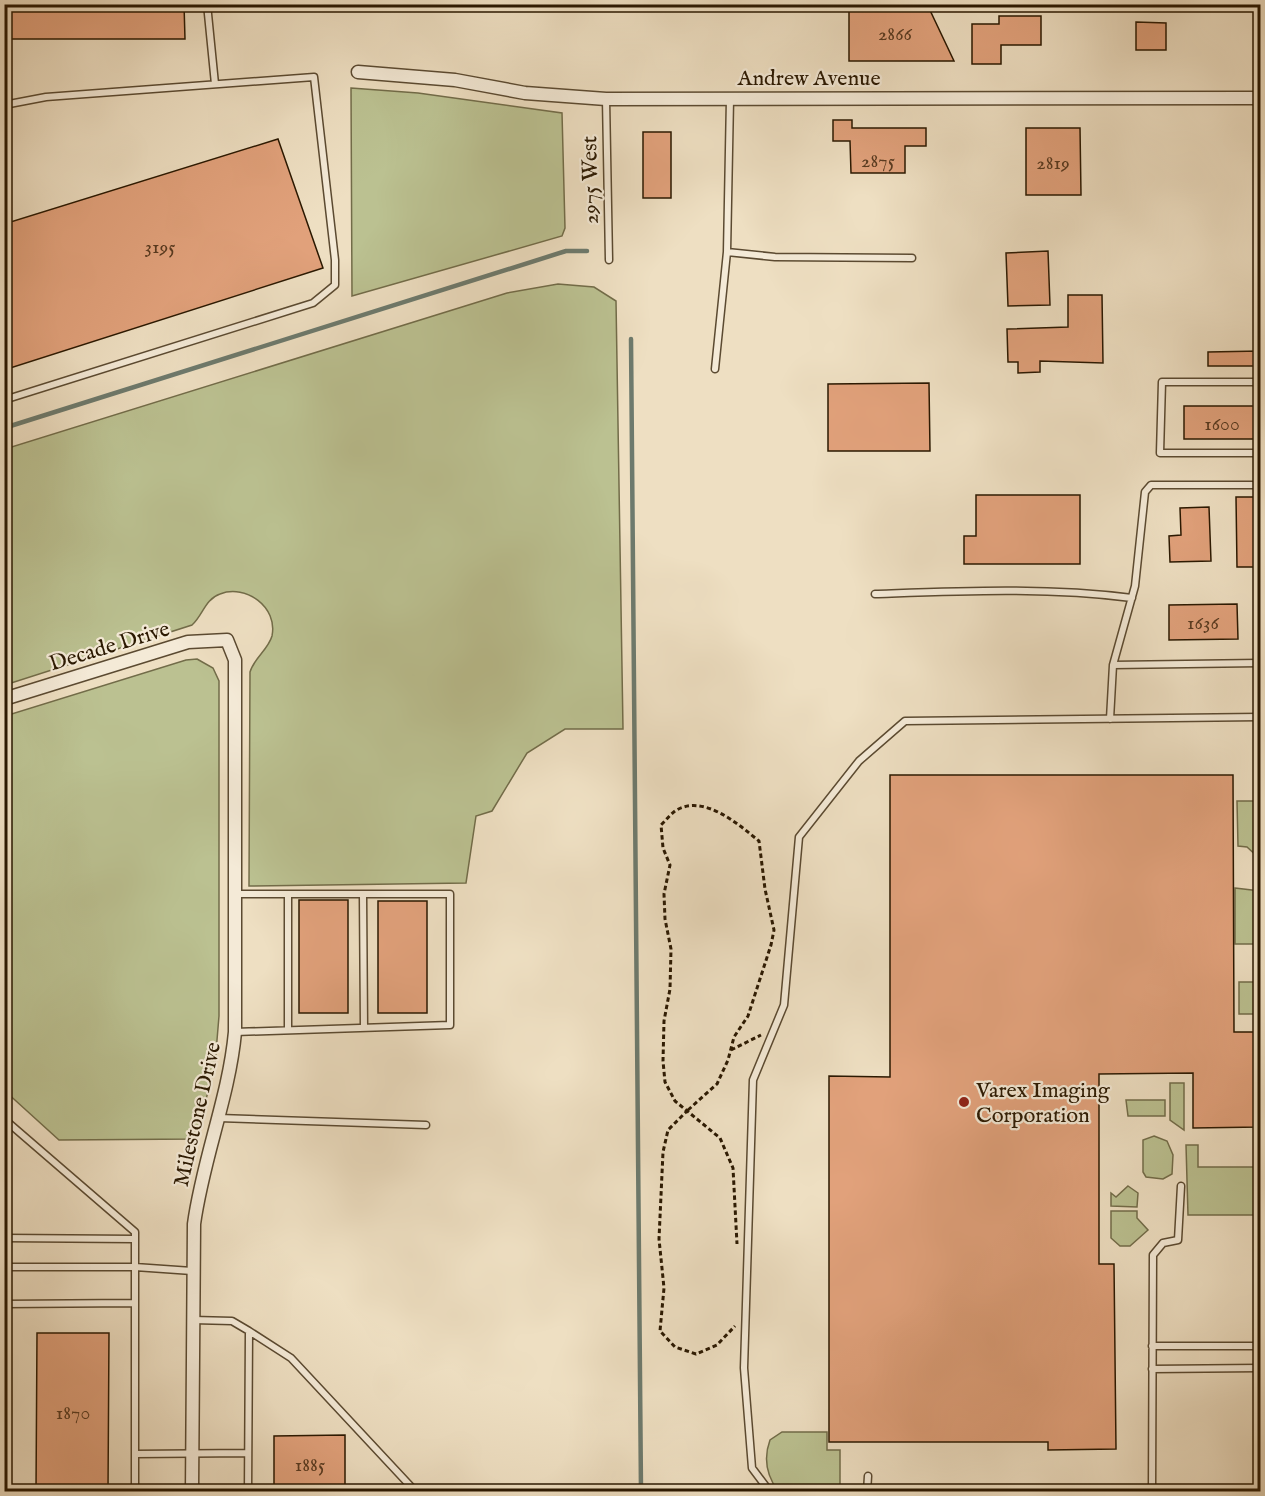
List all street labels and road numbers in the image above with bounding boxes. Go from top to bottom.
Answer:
street label: Andrew Avenue [737,65,880,93]
street label: 2975 West [576,135,606,224]
street label: Decade Drive [46,615,173,679]
street label: Milestone Drive [168,1039,228,1189]

